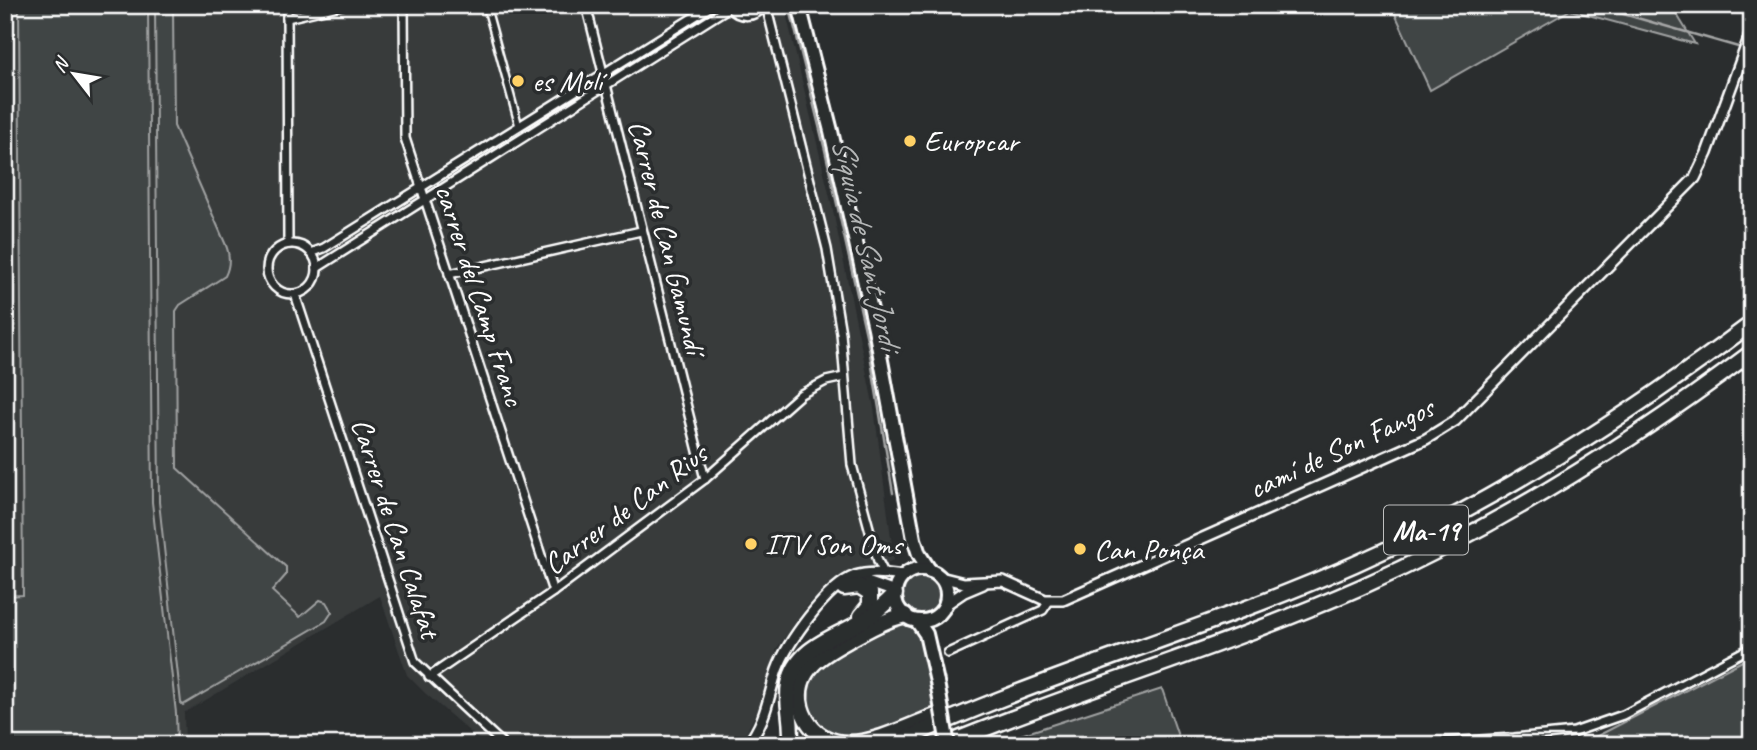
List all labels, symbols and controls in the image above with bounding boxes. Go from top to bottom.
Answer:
north arrow [38,38,108,108]
text: N [47,52,75,77]
place label: es Molí [532,62,608,100]
marker: es Molí [510,73,526,89]
street label: Carrer de Can Gamundí [620,116,716,364]
place label: Europcar [924,122,1021,160]
marker: Europcar [902,133,918,149]
water label: Síquia de Sant Jordi [822,134,912,360]
street label: carrer del Camp Franc [426,180,534,412]
street label: camí de Son Fangos [1242,387,1442,507]
street label: Carrer de Can Calafat [343,413,450,646]
street label: Carrer de Can Rius [536,433,717,583]
road number: Ma-19 [1384,505,1468,554]
place label: ITV Son Oms [765,525,905,563]
place label: Can Ponça [1094,530,1205,568]
marker: ITV Son Oms [743,536,759,552]
marker: Can Ponça [1072,541,1088,557]

